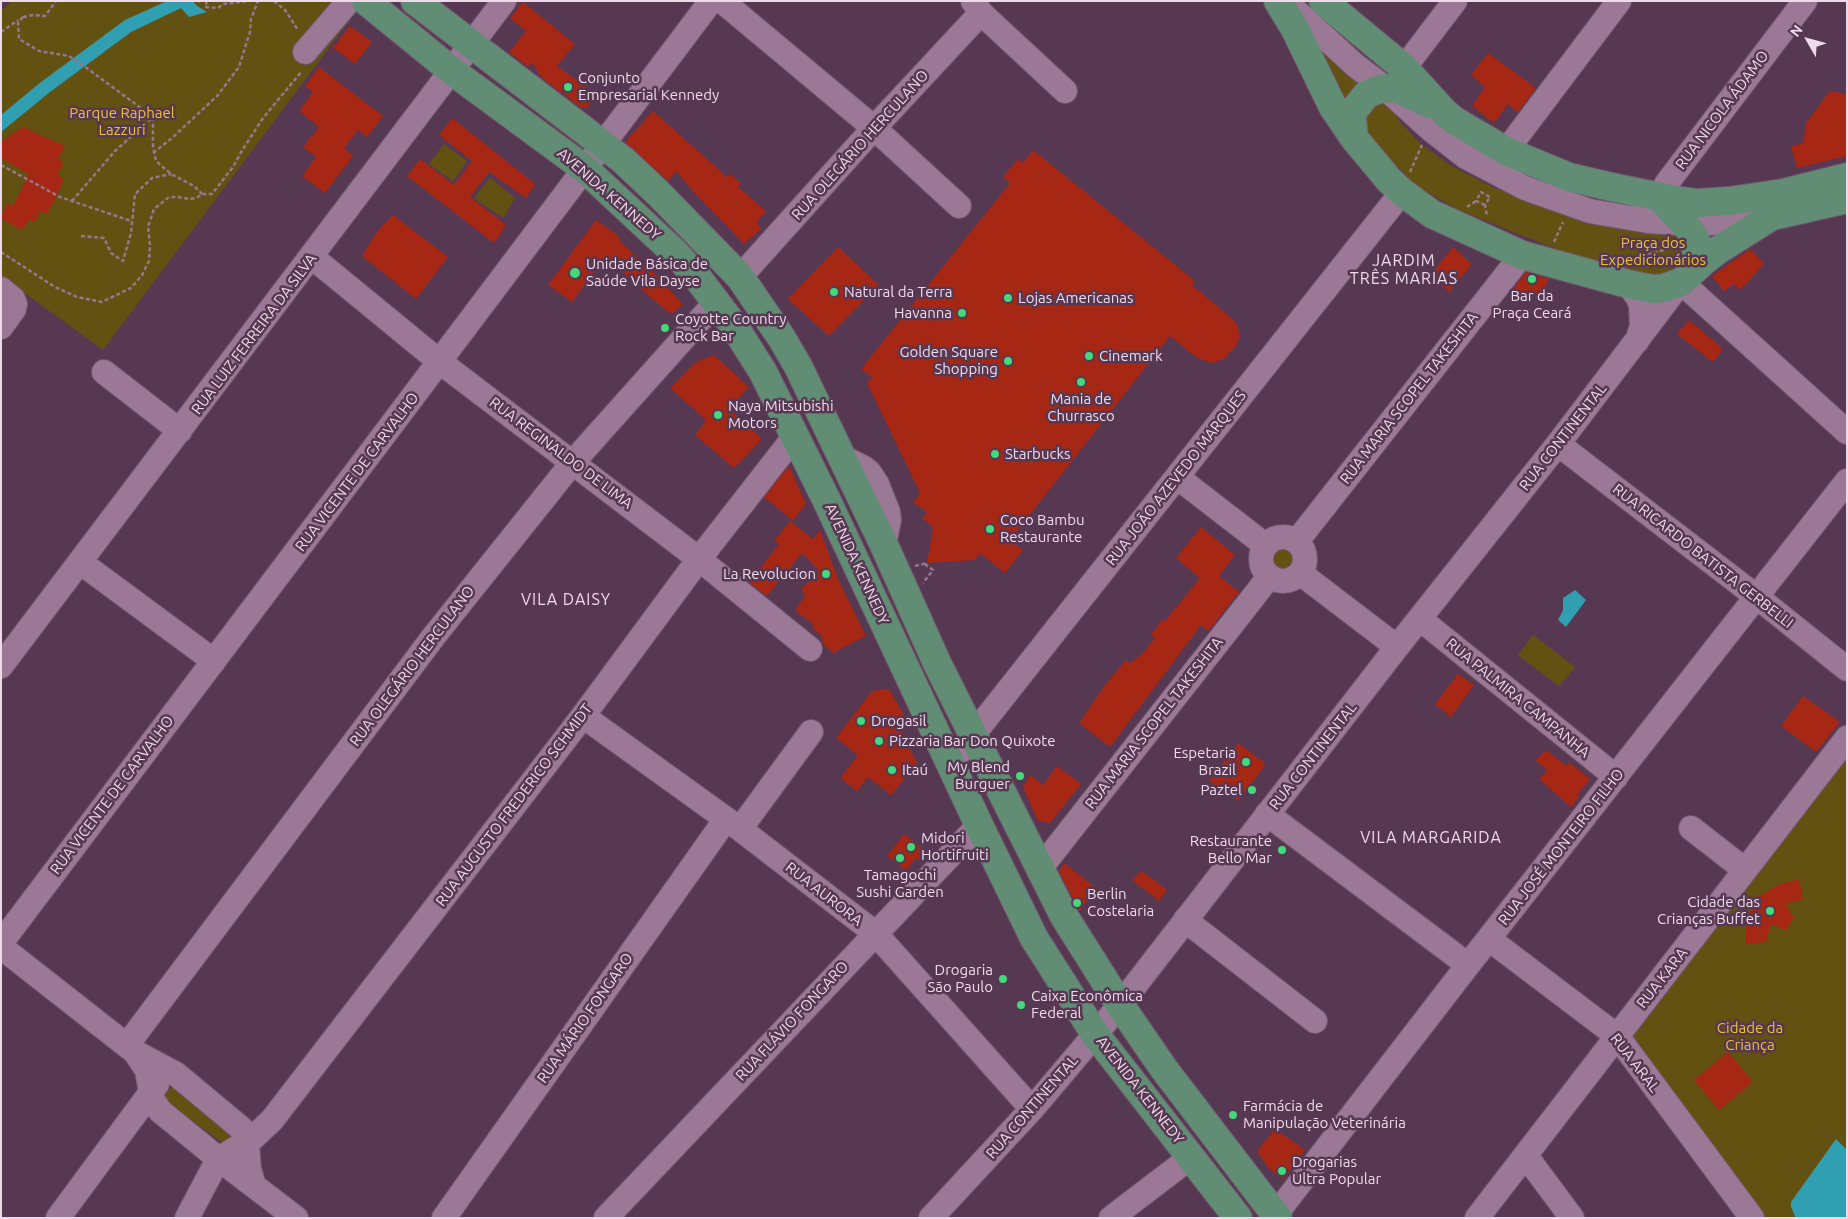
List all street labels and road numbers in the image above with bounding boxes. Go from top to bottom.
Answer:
street label: RUA NICOLA ÁDAMO [1672,47,1772,173]
street label: RUA OLEGÁRIO HERCULANO [788,66,932,224]
street label: AVENIDA KENNEDY [554,144,664,244]
street label: RUA LUIZ FERREIRA DA SILVA [188,250,320,418]
street label: RUA MARIA SCOPEL TAKESHITA [1336,308,1482,488]
street label: RUA CONTINENTAL [1516,380,1610,494]
street label: RUA JOÃO AZEVEDO MARQUES [1102,387,1250,569]
street label: RUA VICENTE DE CARVALHO [291,389,423,555]
street label: RUA REGINALDO DE LIMA [486,393,636,513]
street label: RUA RICARDO BATISTA GERBELLI [1609,480,1797,632]
street label: AVENIDA KENNEDY [821,501,893,627]
street label: RUA OLEGÁRIO HERCULANO [346,582,478,750]
street label: RUA MARIA SCOPEL TAKESHITA [1081,633,1227,813]
street label: RUA PALMIRA CAMPANHA [1443,634,1593,762]
street label: RUA CONTINENTAL [1266,699,1360,813]
street label: RUA AUGUSTO FREDERICO SCHMIDT [432,700,596,910]
street label: RUA VICENTE DE CARVALHO [46,712,178,878]
street label: RUA JOSÉ MONTEIRO FILHO [1494,765,1628,929]
street label: RUA AURORA [782,858,866,930]
street label: RUA KARA [1633,944,1691,1012]
street label: RUA MÁRIO FONGARO [533,949,637,1087]
street label: RUA FLÁVIO FONGARO [732,957,852,1085]
street label: RUA ARAL [1606,1030,1664,1096]
street label: AVENIDA KENNEDY [1093,1033,1187,1147]
street label: RUA CONTINENTAL [982,1052,1082,1162]

